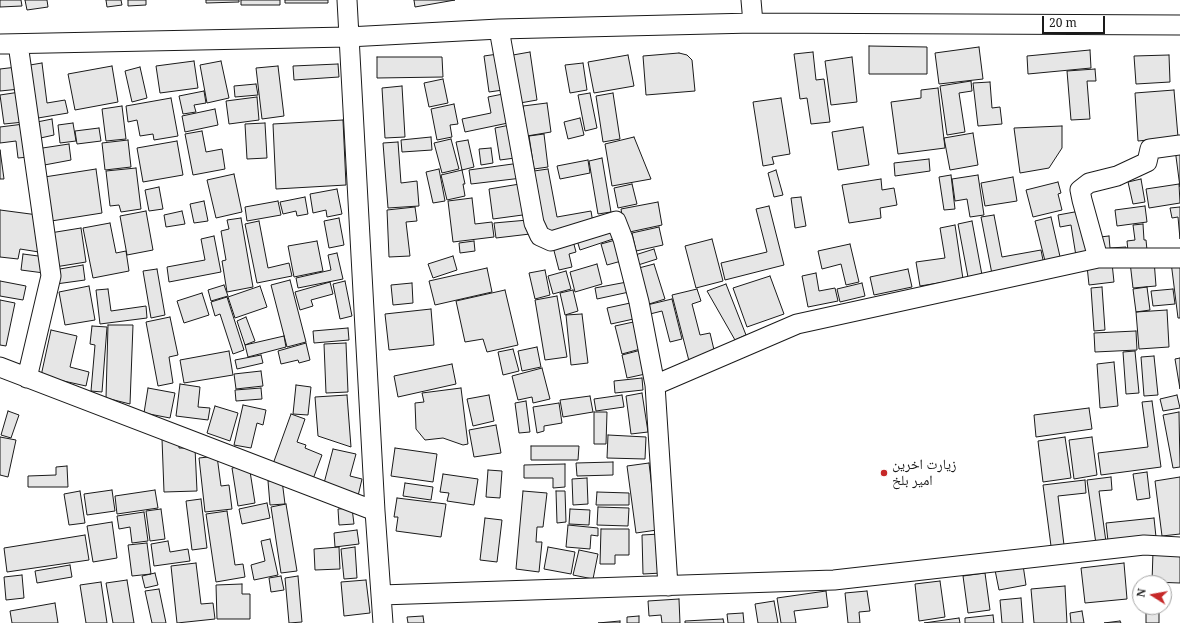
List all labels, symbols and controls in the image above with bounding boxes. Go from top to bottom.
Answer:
scale bar [1044,8,1107,34]
text: 20 m [1049,14,1077,31]
place label: زیارت اخرین امیر بلخ [892,457,956,490]
marker: زیارت اخرین امیر بلخ [879,468,889,478]
north arrow [1132,575,1172,615]
text: N [1133,587,1149,599]

